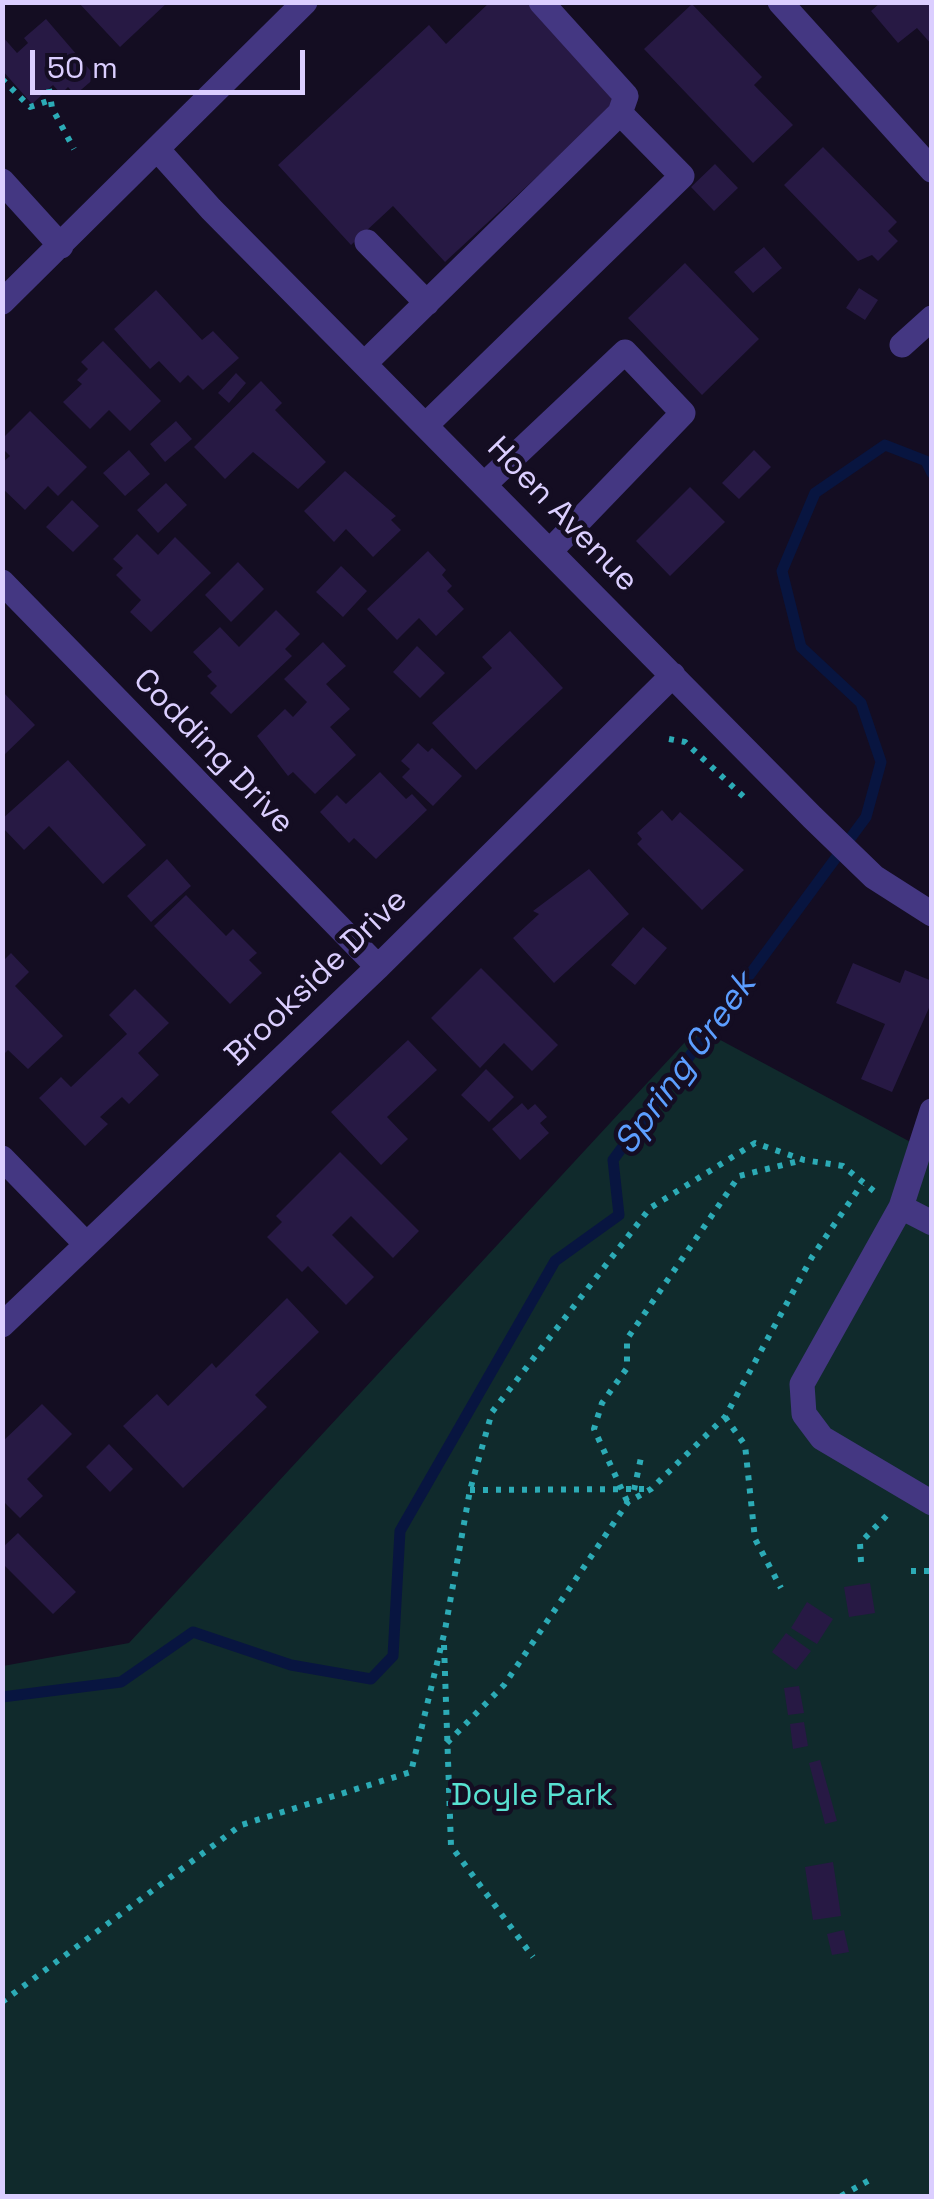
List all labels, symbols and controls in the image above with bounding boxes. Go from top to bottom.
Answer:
scale bar [35,30,310,92]
text: 50 m [47,48,118,87]
street label: Hoen Avenue [479,430,645,600]
street label: Codding Drive [125,662,301,842]
street label: Brookside Drive [218,881,416,1075]
water label: Spring Creek [606,965,766,1163]
park label: Doyle Park [451,1777,613,1815]

